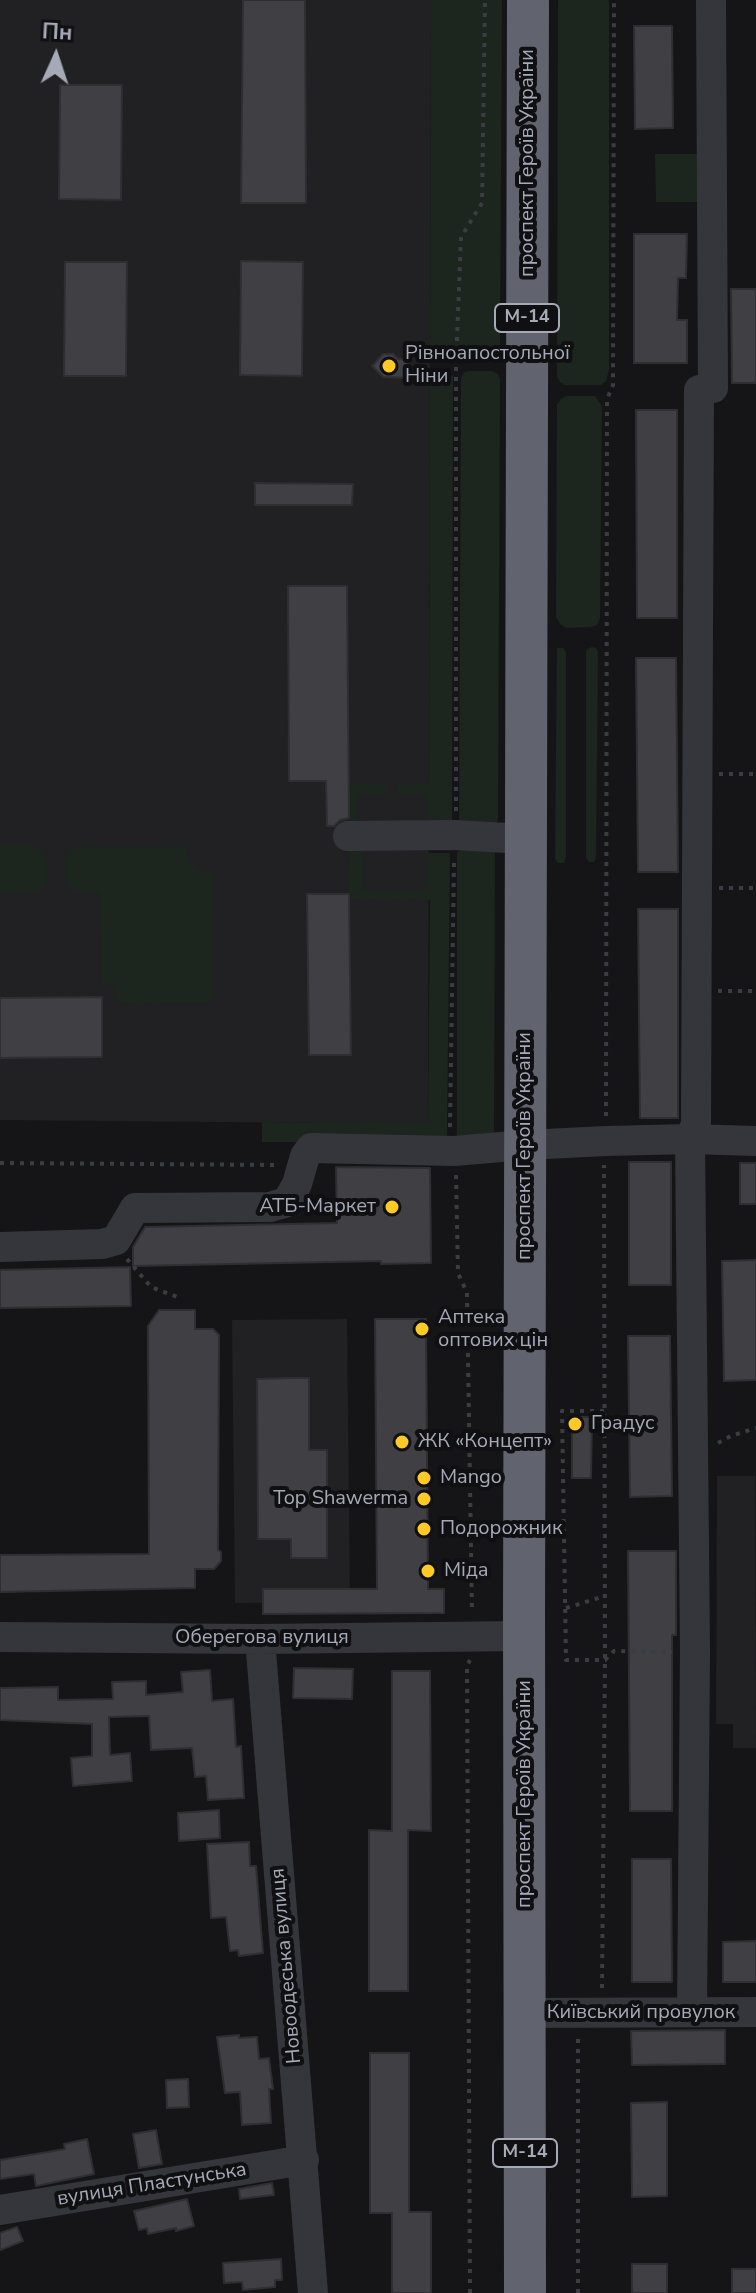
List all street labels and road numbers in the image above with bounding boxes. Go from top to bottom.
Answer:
street label: проспект Героїв України [516,49,540,277]
road number: М-14 [495,304,559,332]
street label: проспект Героїв України [513,1032,537,1260]
street label: Оберегова вулиця [175,1626,349,1650]
street label: проспект Героїв України [513,1680,537,1908]
street label: Новоодеська вулиця [266,1867,308,2065]
street label: Київський провулок [547,2001,735,2025]
road number: М-14 [493,2139,557,2167]
street label: вулиця Пластунська [56,2158,248,2212]

